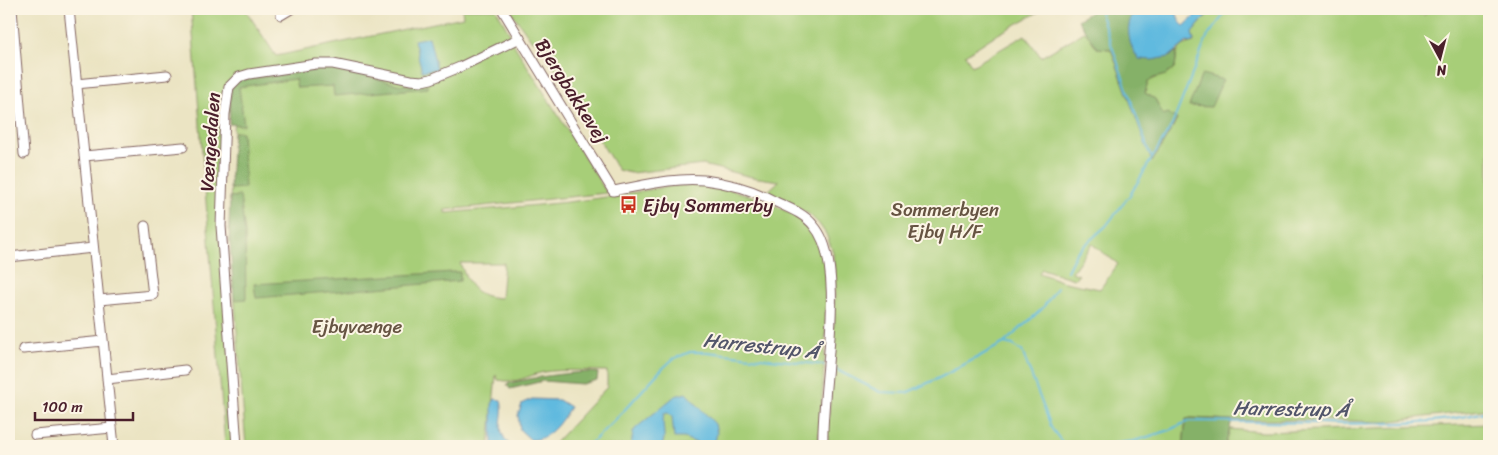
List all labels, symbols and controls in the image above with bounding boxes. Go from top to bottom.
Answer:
street label: Bjergbakkevej [526,32,618,151]
north arrow [1416,32,1466,82]
text: N [1435,57,1449,83]
street label: Vængedalen [190,91,230,193]
place label: Ejby Sommerby [643,189,773,222]
park label: Sommerbyen Ejby H/F [891,193,999,248]
bus stop icon: Ejby Sommerby [619,195,639,215]
park label: Ejbyvænge [312,310,403,343]
water label: Harrestrup Å [702,323,825,370]
scale bar [35,390,132,422]
water label: Harrestrup Å [1233,390,1354,428]
text: 100 m [42,394,83,420]

